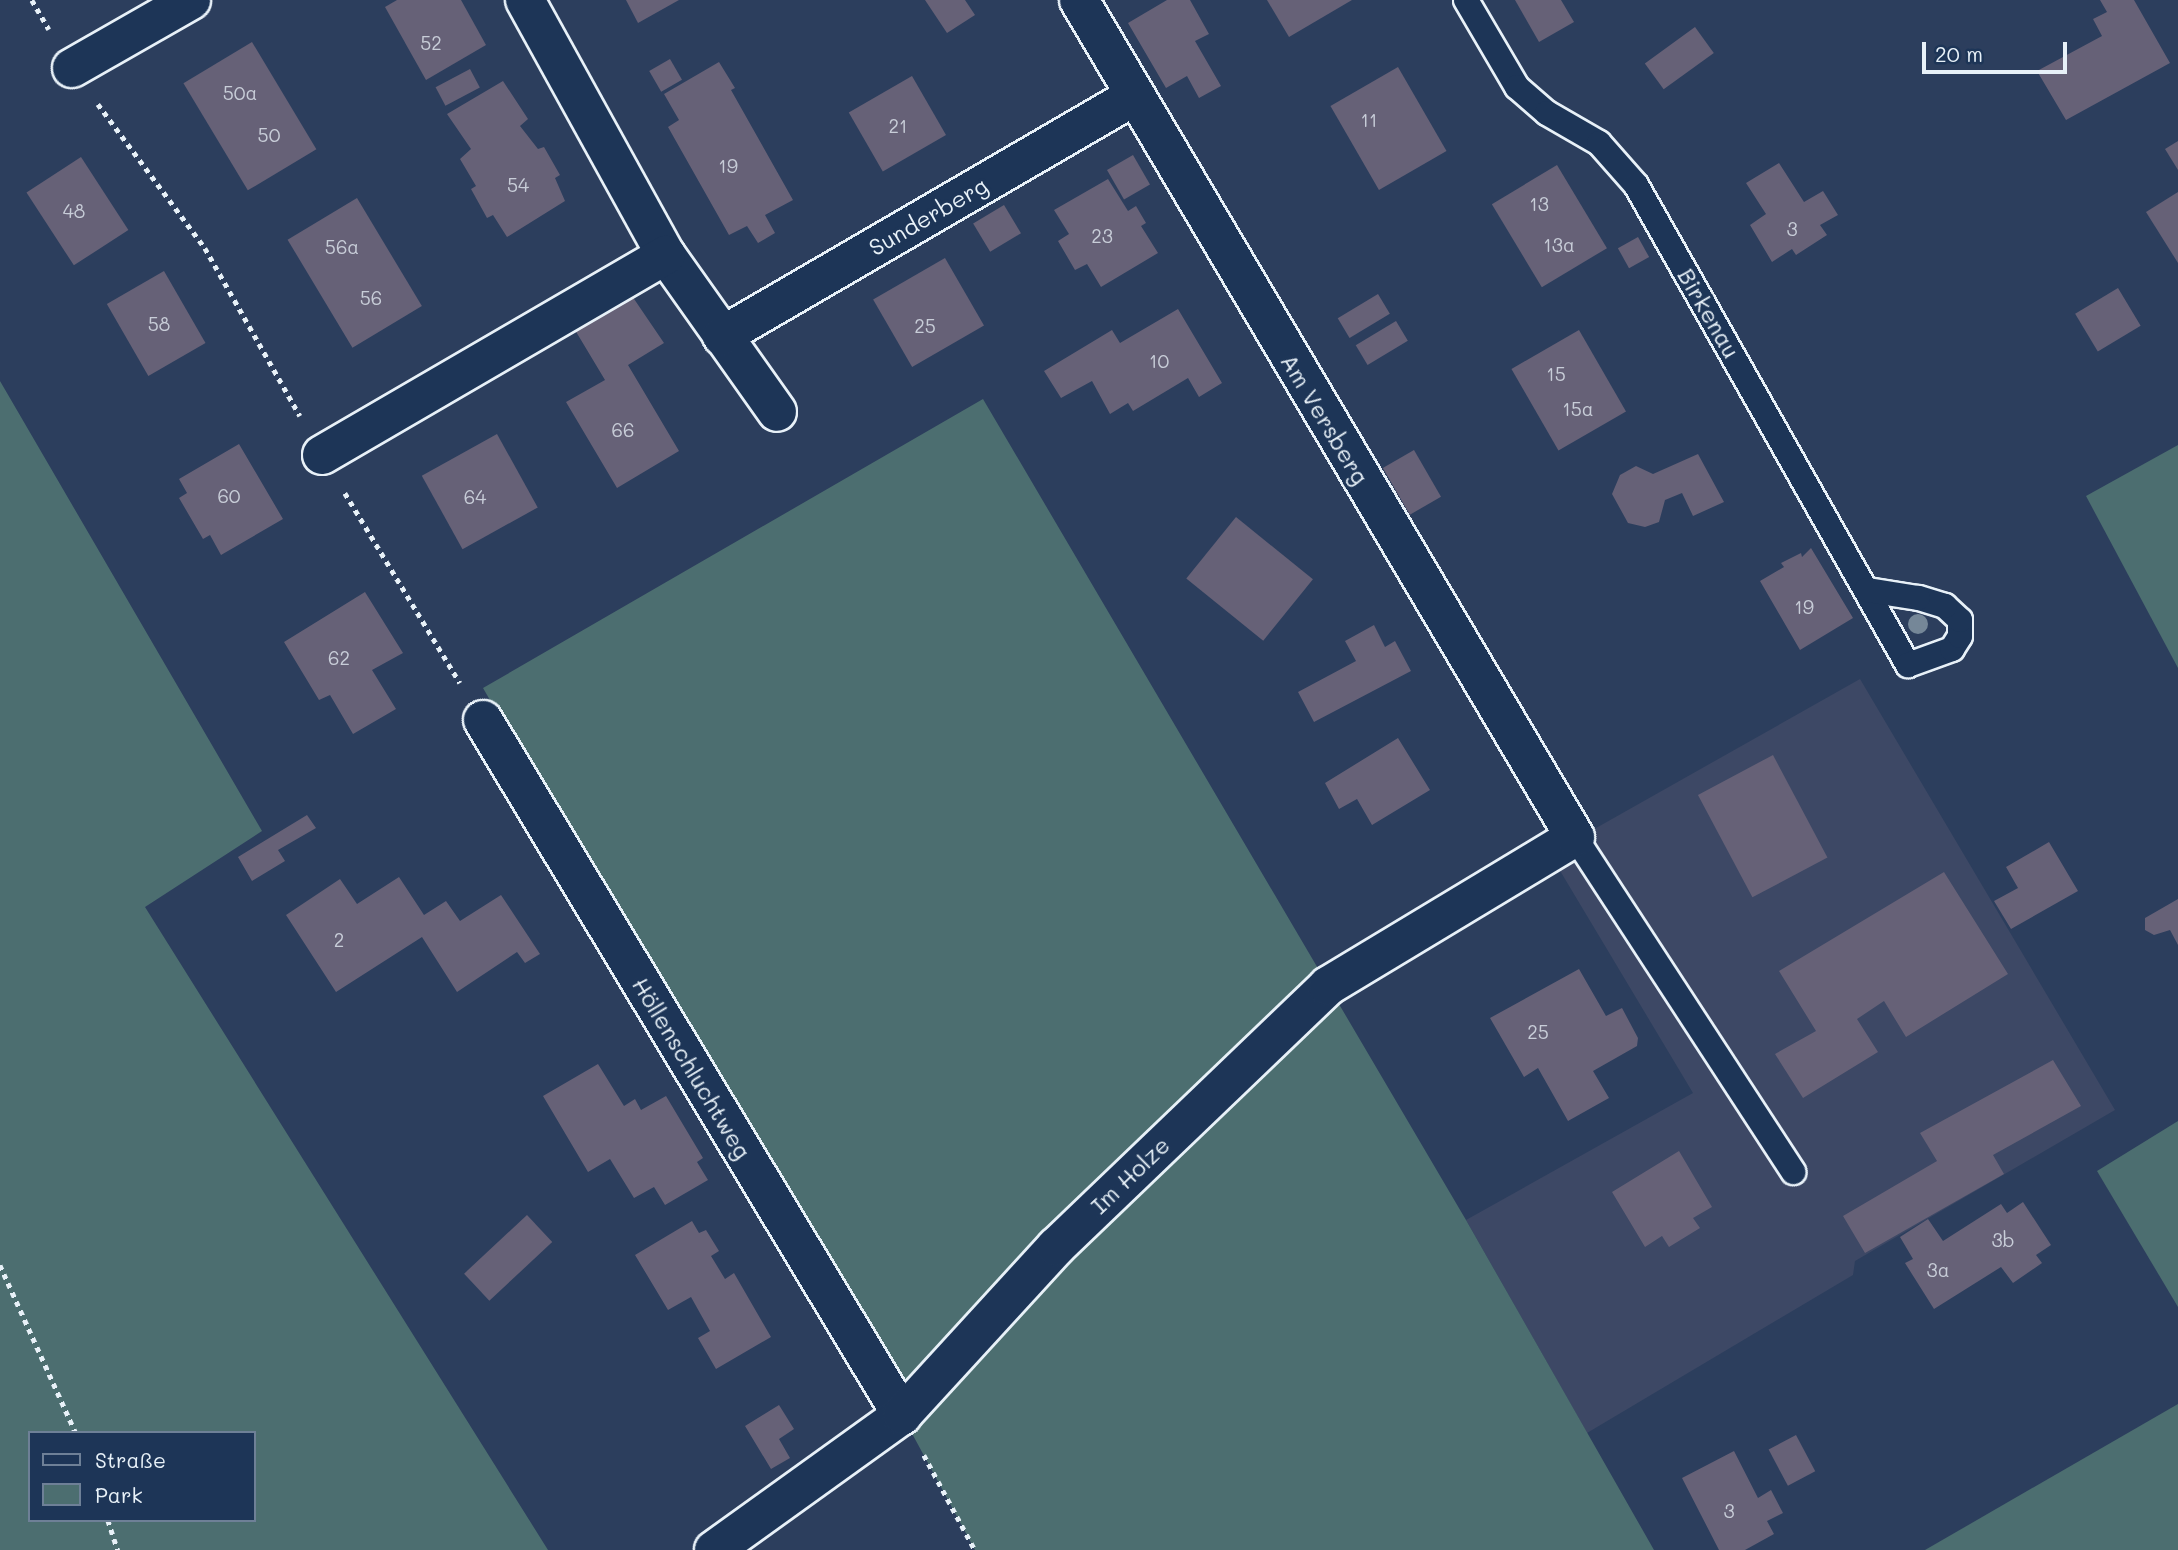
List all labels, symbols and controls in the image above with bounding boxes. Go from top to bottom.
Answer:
scale bar [1926,28,2071,72]
house number: 52 [420,32,442,54]
text: 20 m [1935,40,1983,67]
house number: 50a [223,82,257,104]
house number: 11 [1361,109,1377,131]
house number: 21 [888,115,908,137]
house number: 50 [258,124,280,146]
house number: 19 [718,155,738,177]
street label: Sunderberg [864,171,992,261]
house number: 54 [507,174,529,196]
house number: 13 [1529,193,1549,215]
house number: 48 [63,200,85,222]
house number: 3 [1786,218,1798,240]
house number: 23 [1091,225,1113,247]
house number: 13a [1543,234,1575,256]
house number: 56a [325,236,359,258]
street label: Birkenau [1672,263,1746,363]
house number: 56 [360,287,382,309]
house number: 58 [148,313,170,335]
house number: 25 [914,315,936,337]
street label: Am Versberg [1275,349,1375,489]
house number: 10 [1149,350,1169,372]
house number: 15 [1546,363,1566,385]
house number: 15a [1562,398,1594,420]
house number: 66 [612,419,634,441]
house number: 60 [217,485,241,507]
house number: 64 [464,486,486,508]
house number: 19 [1794,596,1814,618]
house number: 62 [328,647,350,669]
house number: 2 [334,929,344,951]
street label: Höllenschluchtweg [627,972,757,1164]
house number: 25 [1527,1021,1549,1043]
street label: Im Holze [1085,1131,1175,1219]
house number: 3b [1991,1229,2015,1251]
house number: 3a [1927,1259,1949,1281]
legend [28,1431,256,1522]
text: Straße [95,1446,166,1473]
text: Park [95,1481,143,1508]
house number: 3 [1723,1500,1735,1522]

